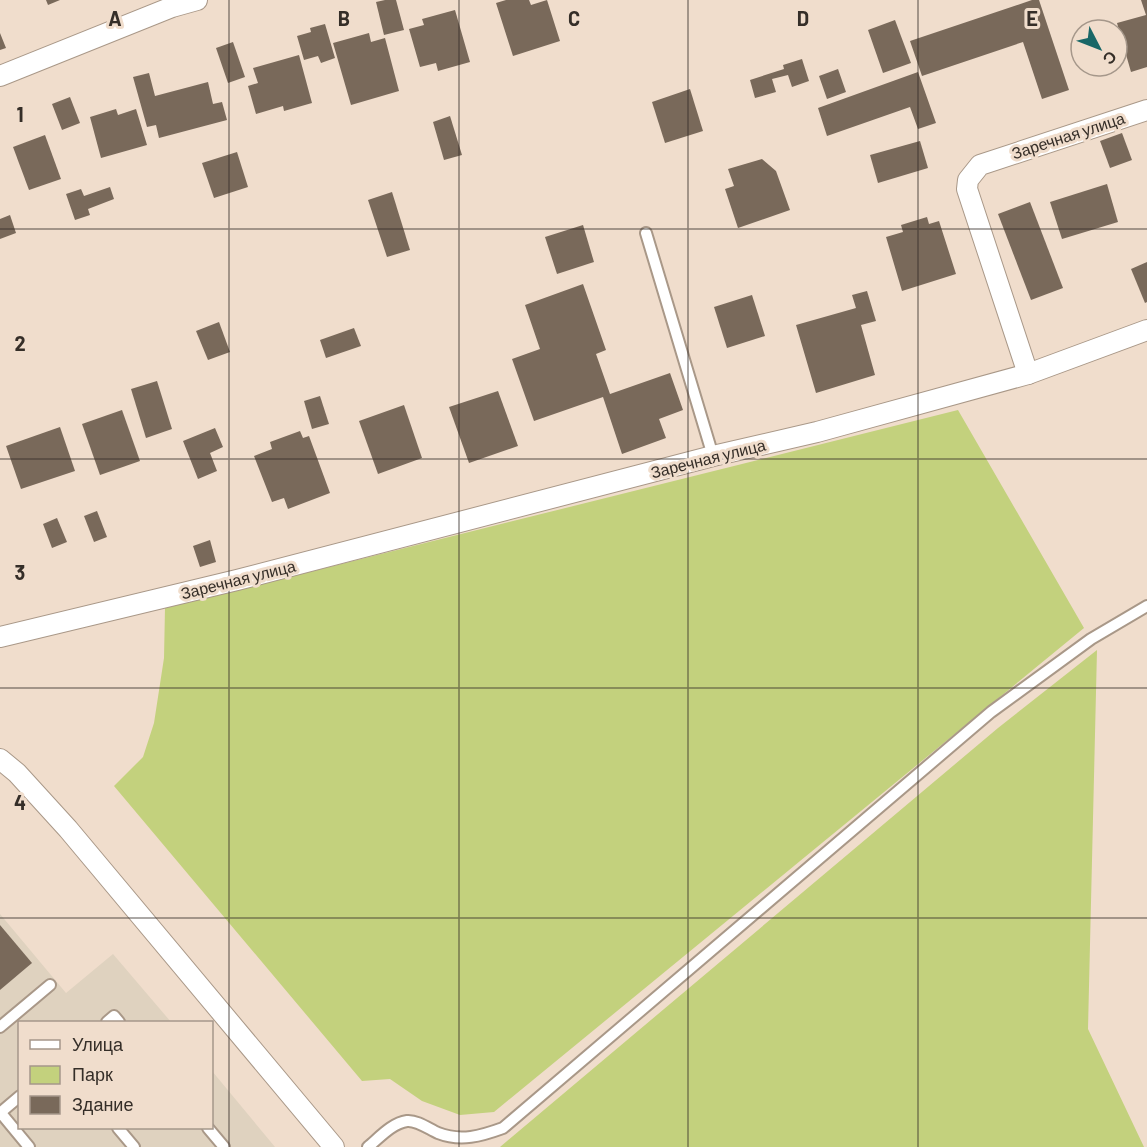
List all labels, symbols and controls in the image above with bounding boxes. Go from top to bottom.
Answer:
text: A [108,6,122,30]
text: B [338,6,350,30]
text: C [568,6,580,30]
text: D [797,6,809,30]
text: E [1026,6,1038,30]
north arrow [1069,18,1129,78]
text: С [1099,48,1121,69]
text: 1 [16,102,24,126]
street label: Заречная улица [1009,108,1127,162]
text: 2 [14,331,26,355]
street label: Заречная улица [649,435,768,481]
street label: Заречная улица [179,556,298,602]
text: 3 [15,560,25,584]
text: 4 [14,790,26,814]
legend [18,1021,213,1129]
text: Улица [72,1033,124,1055]
text: Парк [72,1063,113,1085]
text: Здание [72,1093,133,1115]

